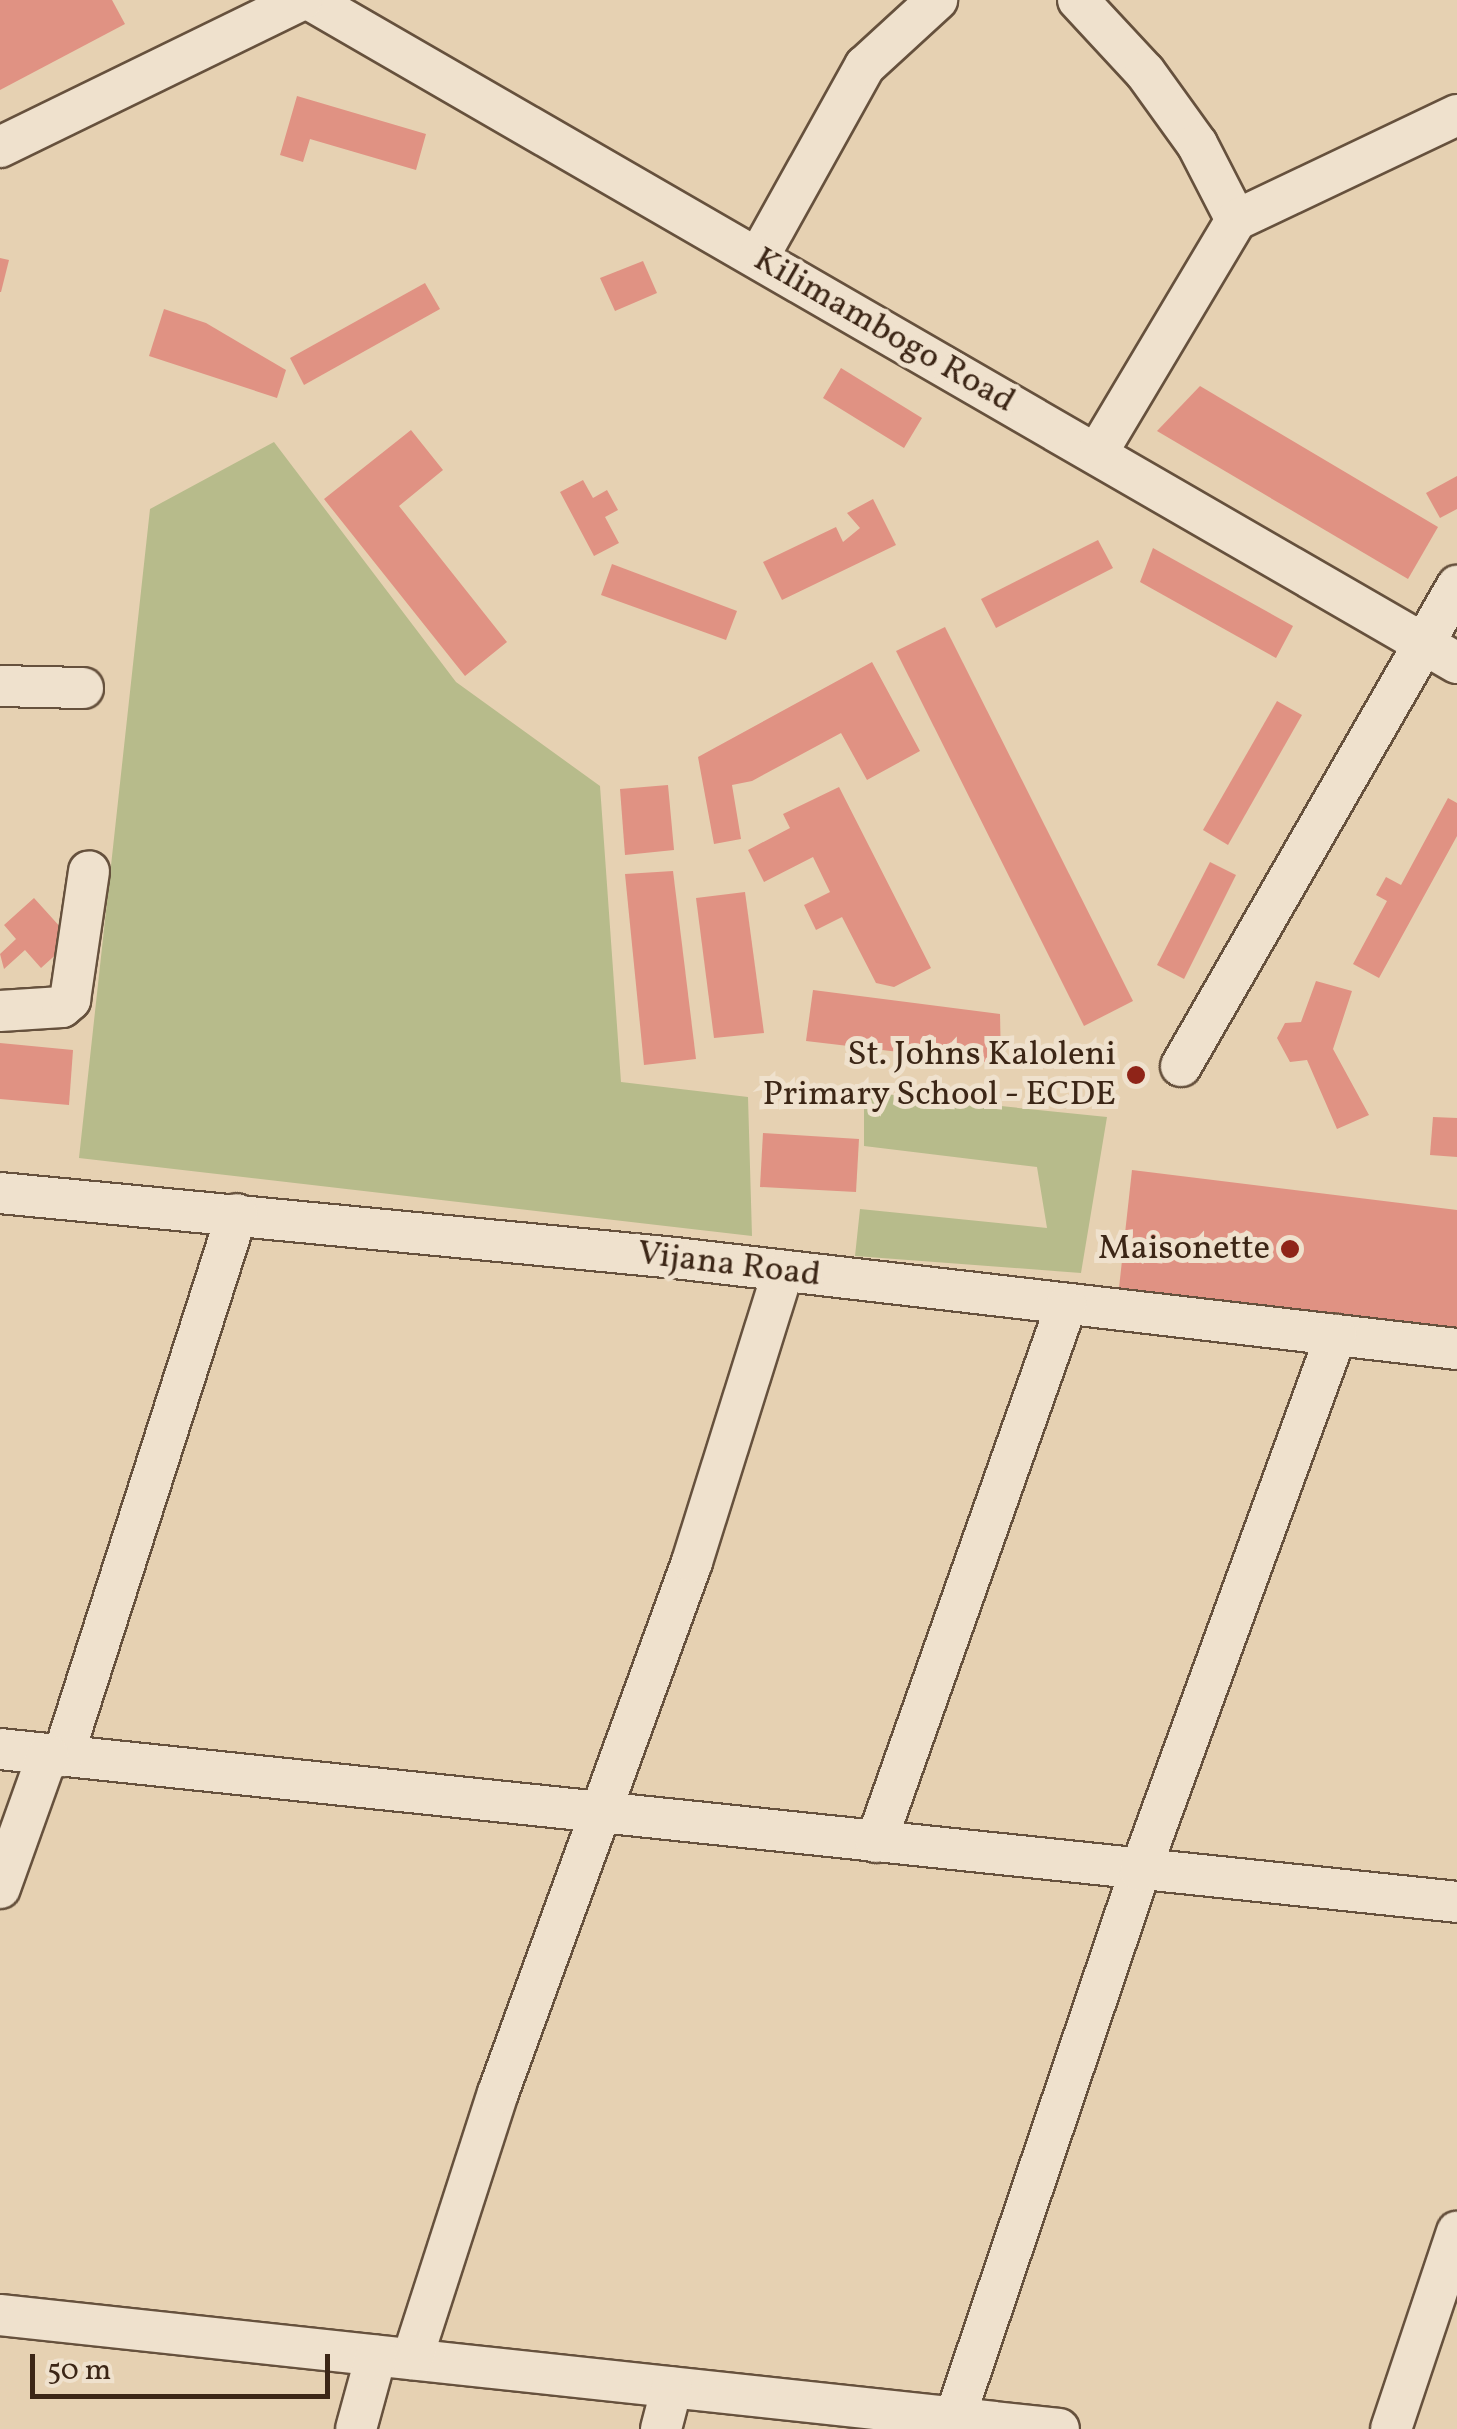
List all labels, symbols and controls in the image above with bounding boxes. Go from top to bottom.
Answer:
street label: Kilimambogo Road [746,239,1022,423]
place label: St. Johns Kaloleni Primary School - ECDE [760,1034,1116,1116]
marker: St. Johns Kaloleni Primary School - ECDE [1125,1064,1147,1086]
place label: Maisonette [1098,1228,1270,1270]
street label: Vijana Road [635,1233,823,1297]
marker: Maisonette [1279,1238,1301,1260]
scale bar [35,2334,335,2396]
text: 50 m [47,2350,111,2392]

